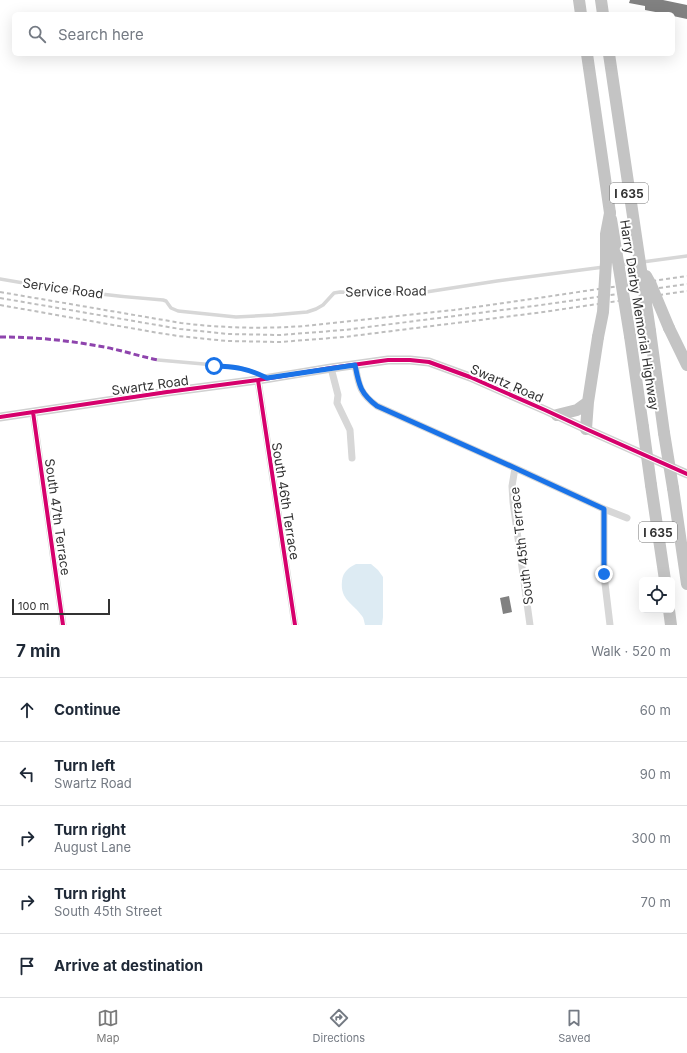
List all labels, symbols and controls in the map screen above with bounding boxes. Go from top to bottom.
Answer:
search box [12,12,675,56]
icon: search [26,23,48,45]
text: Search here [58,25,144,44]
road number: I 635 [610,183,648,203]
street label: Harry Darby Memorial Highway [617,218,663,412]
street label: Service Road [22,274,104,302]
street label: Service Road [345,282,427,300]
route start [205,357,223,375]
street label: Swartz Road [468,360,546,406]
street label: Swartz Road [110,372,190,398]
street label: South 46th Terrace [269,441,303,561]
street label: South 47th Terrace [42,457,74,577]
street label: South 45th Terrace [506,486,536,606]
road number: I 635 [639,522,677,542]
route end [595,565,613,583]
map controls [639,577,675,613]
button: locate [639,577,675,613]
scale bar [12,597,110,616]
text: 100 m [18,599,49,613]
text: 7 min [16,641,61,661]
text: Walk · 520 m [591,643,671,659]
icon: ahead [16,699,38,721]
text: Continue [54,700,121,719]
text: 60 m [640,702,671,718]
text: Turn left [54,756,115,775]
icon: left [16,763,38,785]
text: 90 m [640,766,671,782]
text: Swartz Road [54,775,132,791]
text: Turn right [54,820,126,839]
icon: right [16,827,38,849]
text: 300 m [632,830,671,846]
text: August Lane [54,839,131,855]
text: Turn right [54,884,126,903]
icon: right [16,891,38,913]
text: 70 m [641,894,671,910]
text: South 45th Street [54,903,162,919]
icon: arrive [16,955,38,977]
text: Arrive at destination [54,956,203,975]
tab: Map [97,1007,119,1045]
tab: Directions [313,1007,365,1045]
tab: Saved [558,1007,590,1045]

